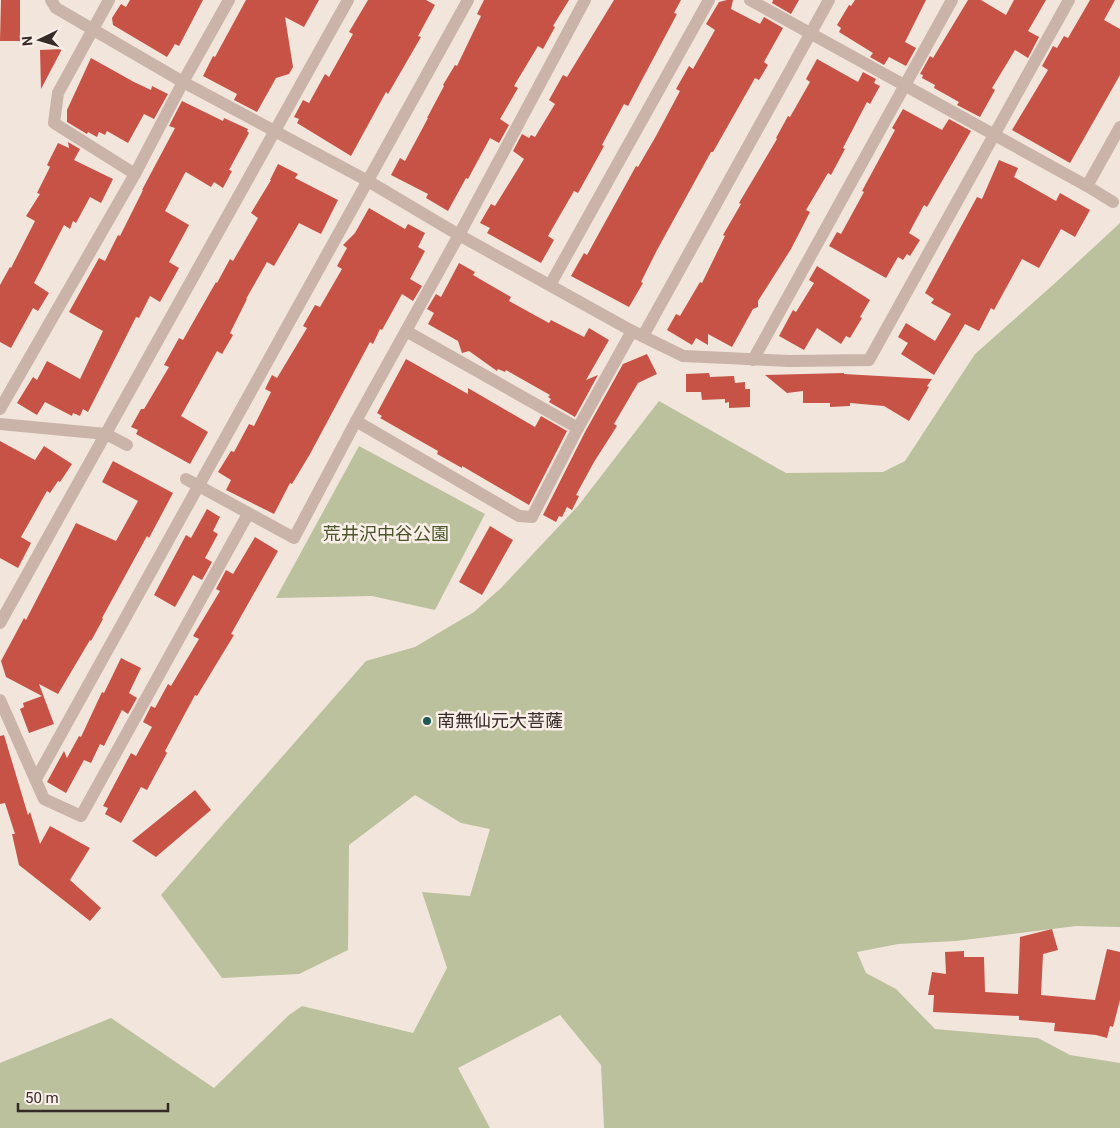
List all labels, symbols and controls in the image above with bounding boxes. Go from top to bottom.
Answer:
north arrow [15,15,65,65]
text: N [19,36,35,47]
park label: 荒井沢中谷公園 [323,523,449,544]
place label: 南無仙元大菩薩 [437,710,563,731]
marker: 南無仙元大菩薩 [421,715,433,727]
scale bar [18,1080,168,1112]
text: 50 m [25,1089,59,1107]

